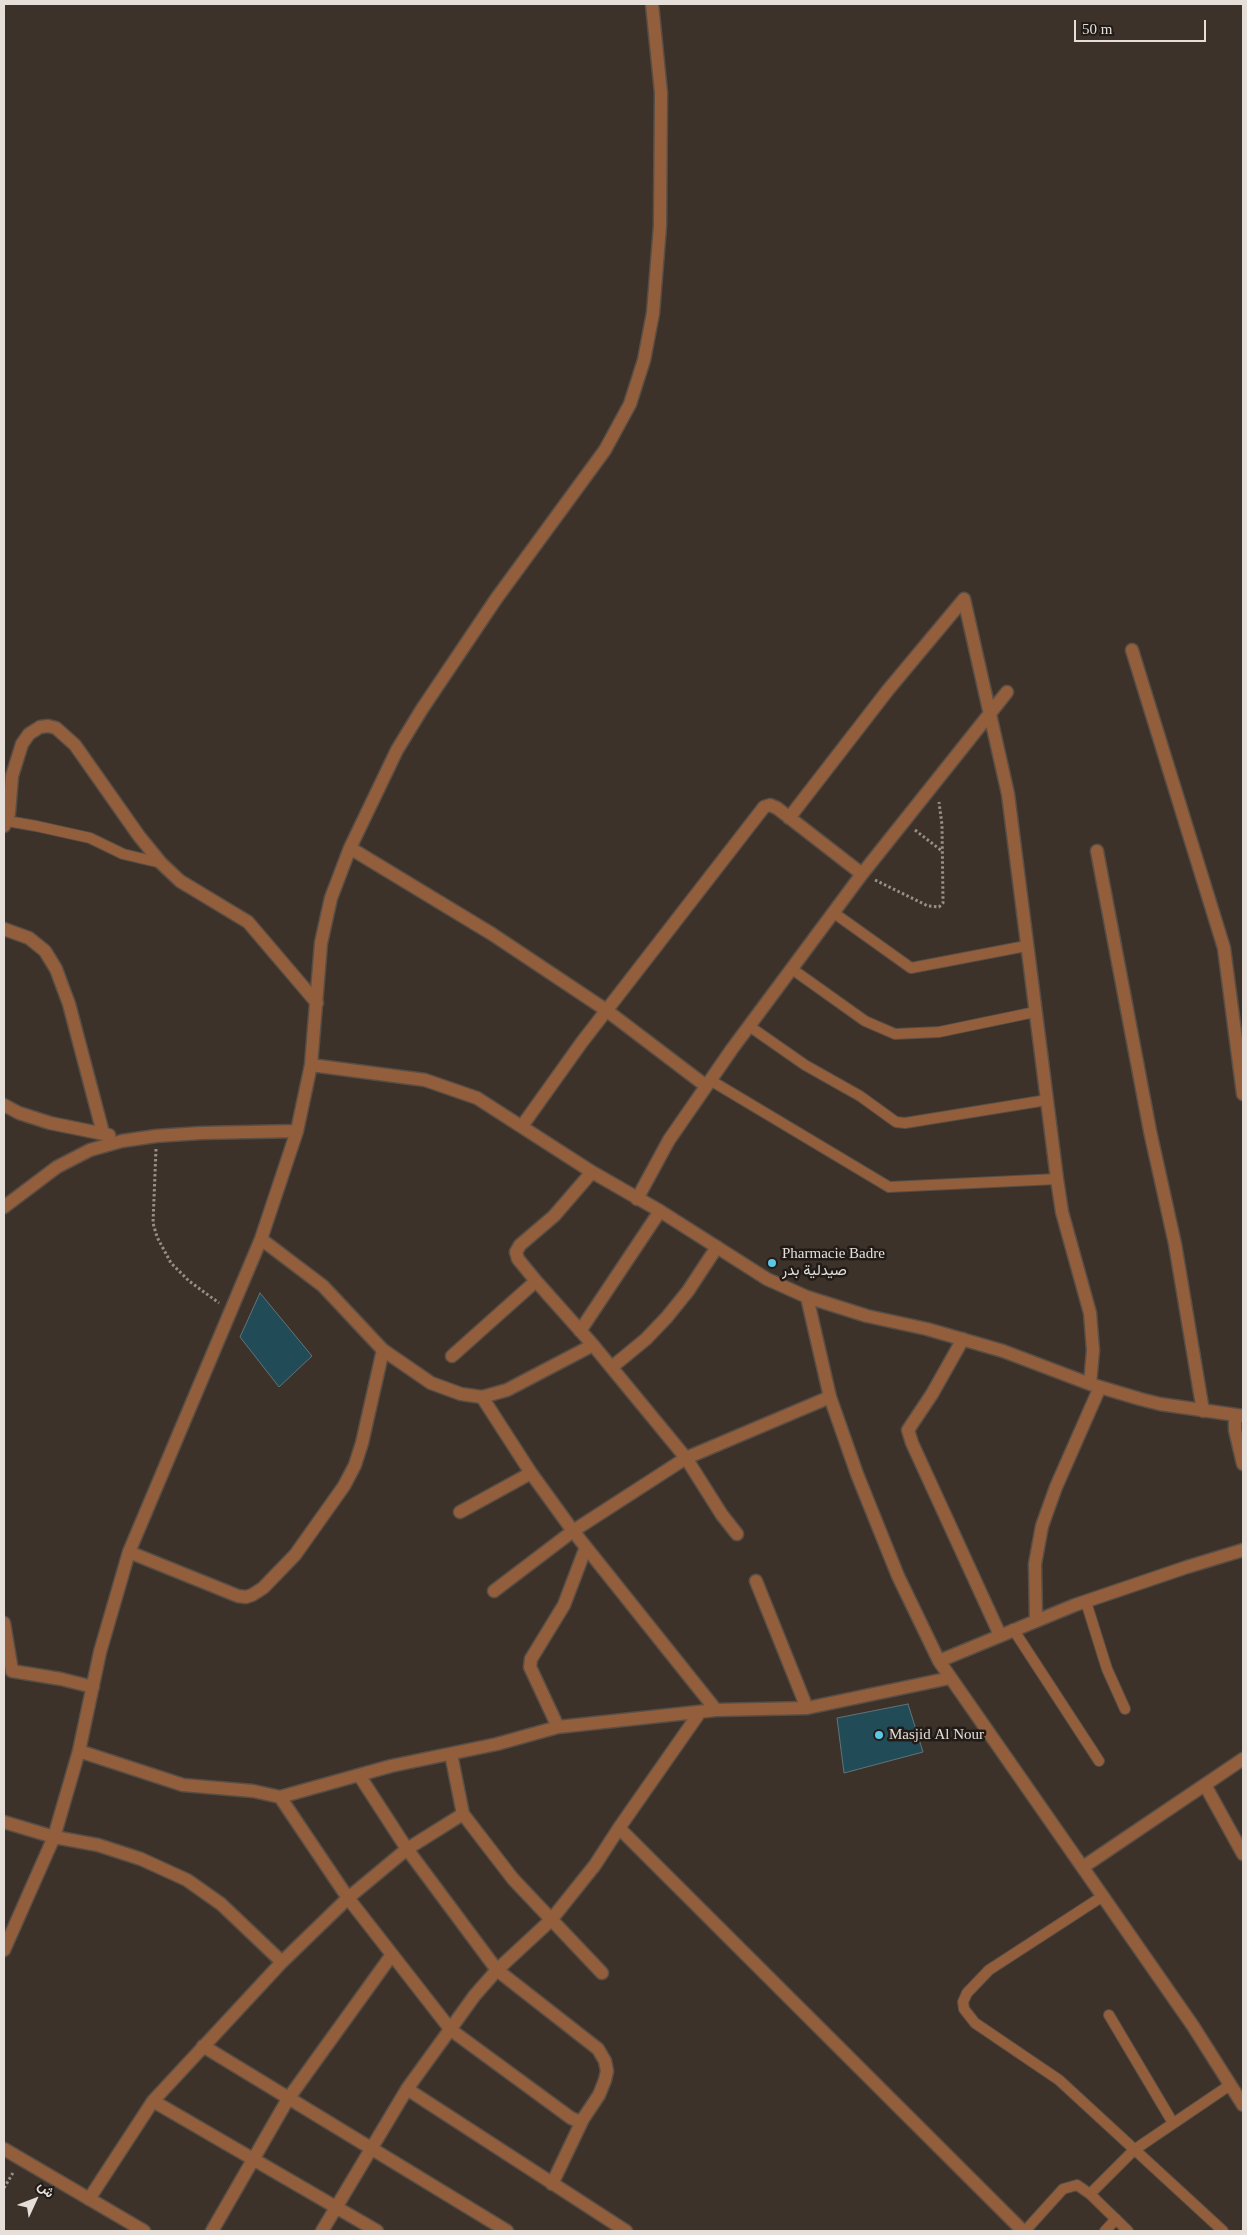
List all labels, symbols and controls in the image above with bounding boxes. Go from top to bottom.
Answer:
scale bar [1077,10,1210,42]
text: 50 m [1082,21,1112,37]
place label: Pharmacie Badre صيدلية بدر [782,1245,885,1280]
marker: Pharmacie Badre صيدلية بدر [766,1257,778,1269]
place label: Masjid Al Nour [889,1726,984,1744]
marker: Masjid Al Nour [873,1729,885,1741]
north arrow [10,2175,60,2225]
text: ش [35,2178,58,2201]

